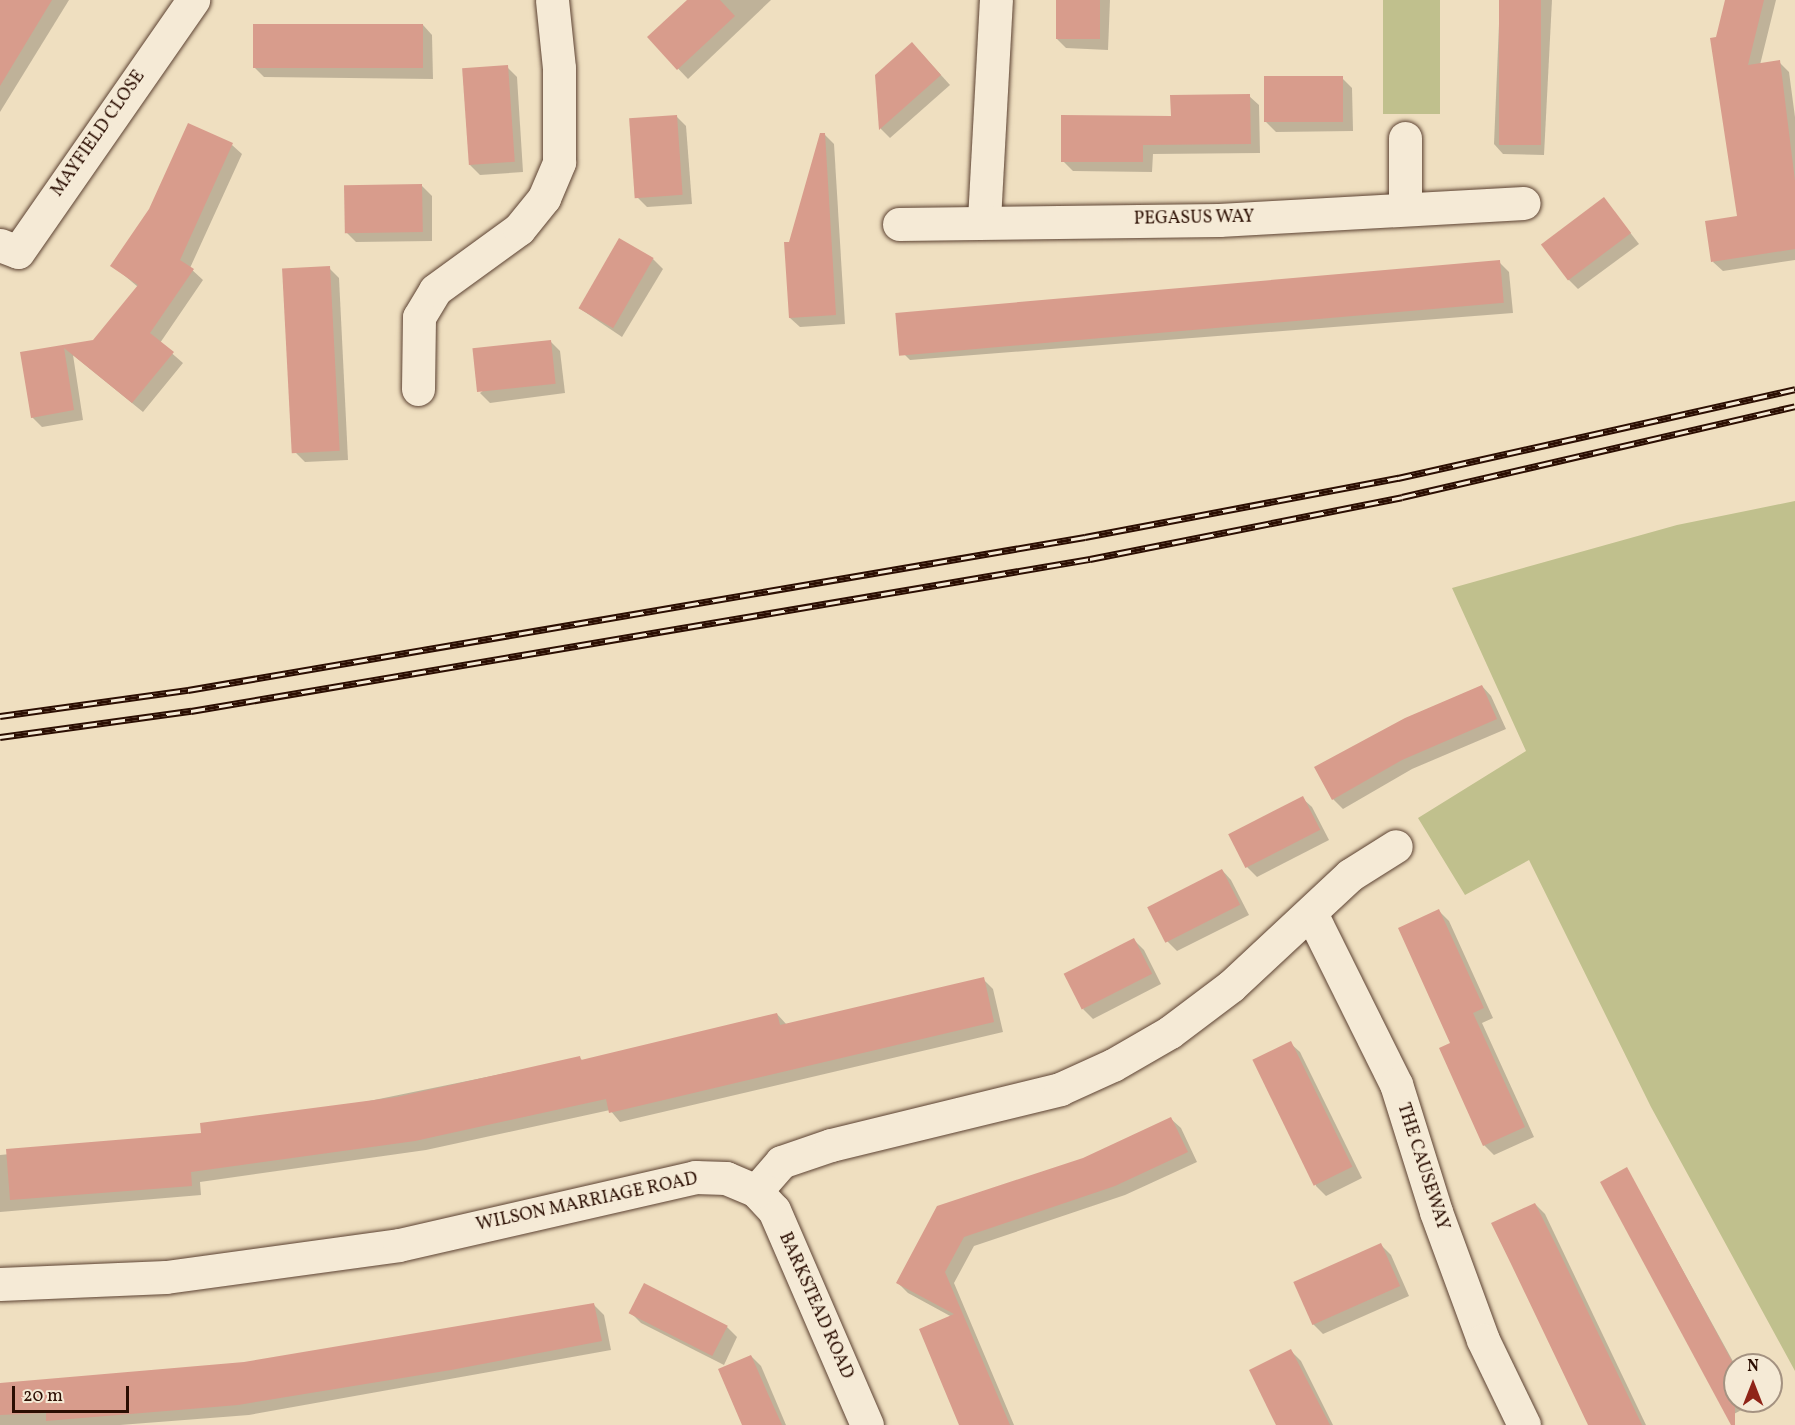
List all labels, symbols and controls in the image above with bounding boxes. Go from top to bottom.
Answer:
street label: MAYFIELD CLOSE [47,67,151,201]
street label: PEGASUS WAY [1133,207,1255,231]
street label: THE CAUSEWAY [1391,1101,1453,1233]
street label: WILSON MARRIAGE ROAD [474,1169,700,1237]
street label: BARKSTEAD ROAD [773,1229,857,1383]
north arrow [1723,1353,1783,1413]
text: N [1747,1356,1759,1378]
scale bar [15,1374,132,1412]
text: 20 m [23,1384,63,1409]

